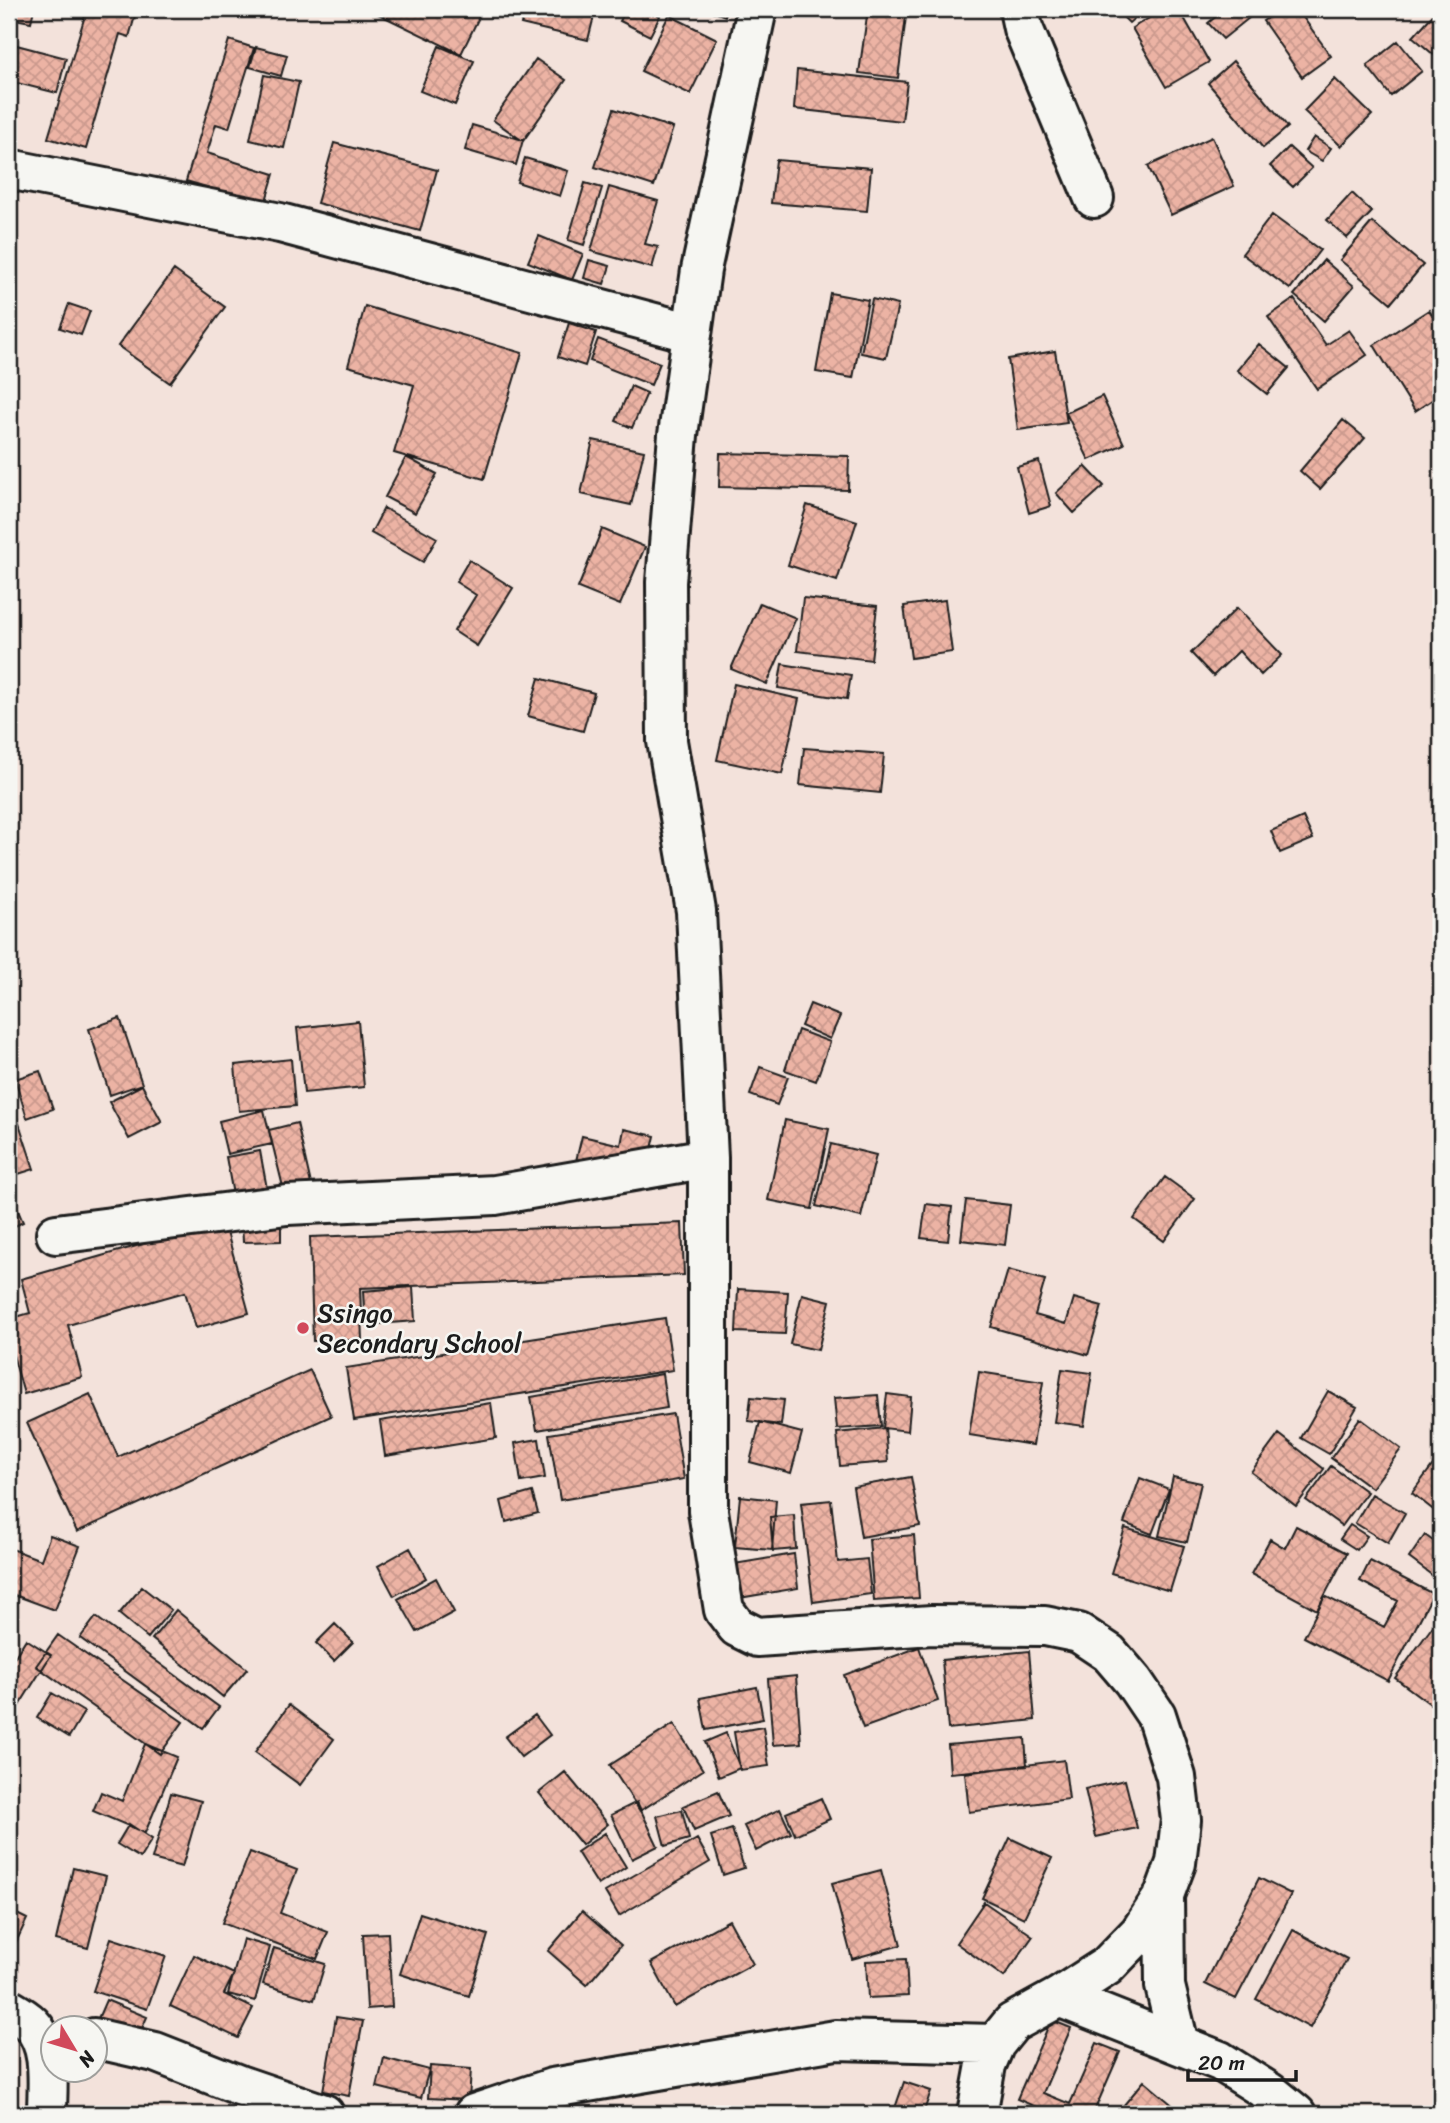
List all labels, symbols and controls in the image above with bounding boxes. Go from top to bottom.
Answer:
place label: Ssingo Secondary School [317,1290,522,1366]
marker: Ssingo Secondary School [295,1320,311,1336]
north arrow [38,2014,108,2084]
scale bar [1188,2039,1296,2083]
text: N [69,2043,105,2075]
text: 20 m [1198,2044,1245,2082]

